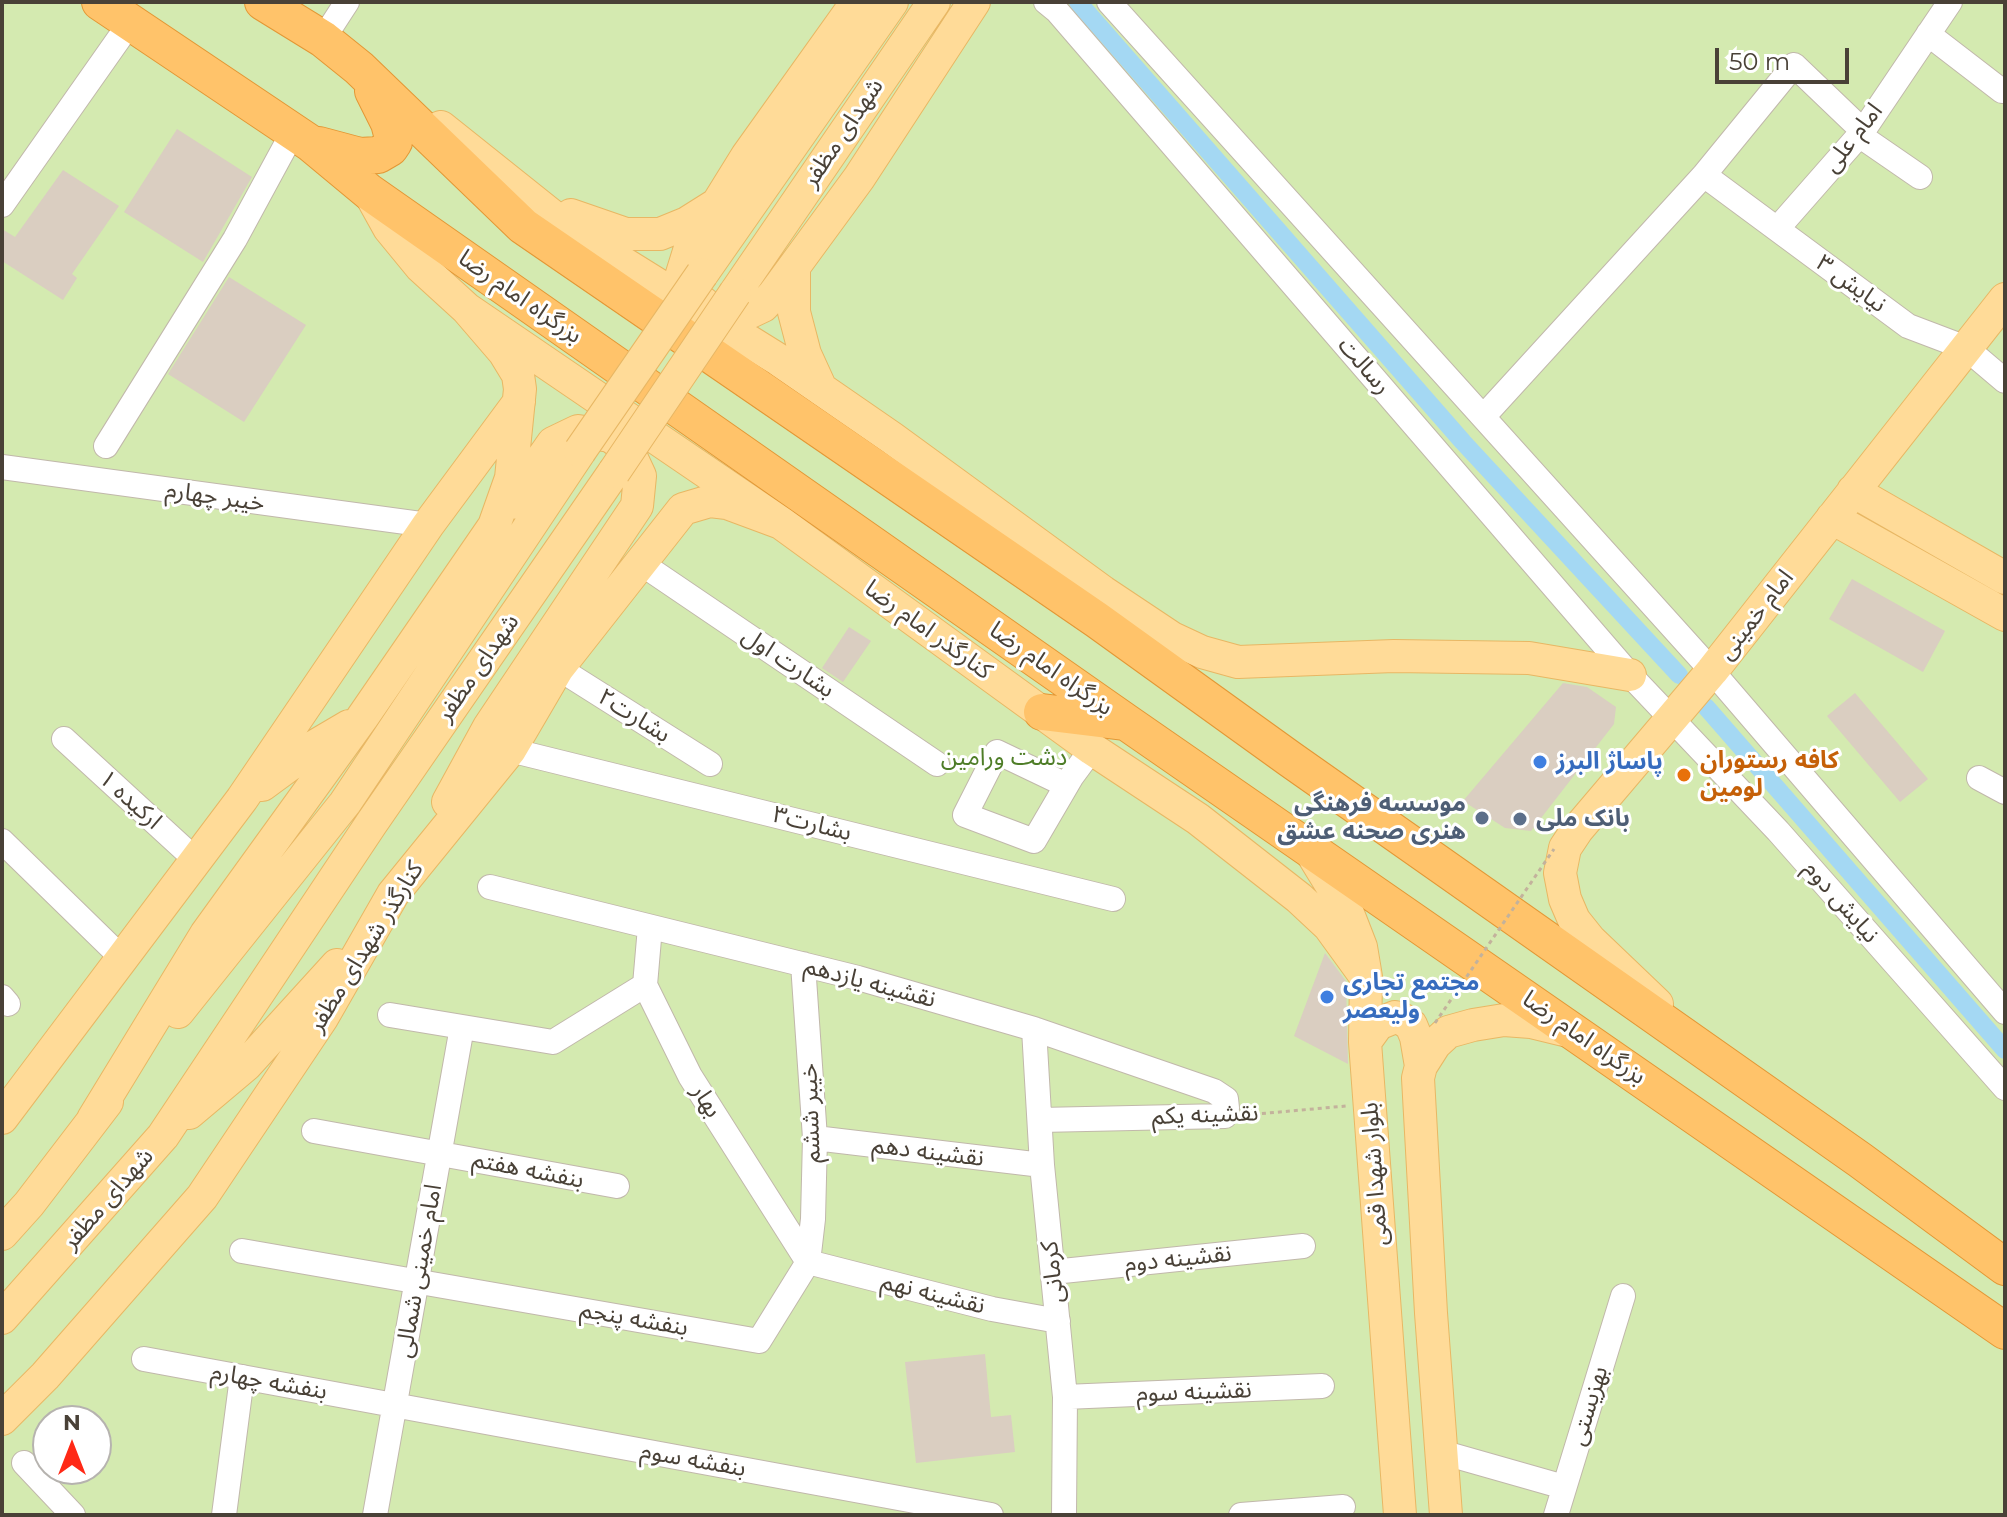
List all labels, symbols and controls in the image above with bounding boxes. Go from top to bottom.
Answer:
scale bar [1719,32,1853,82]
text: 50 m [1729,47,1790,76]
street label: شهدای مظفر [796,73,890,193]
street label: امام علی [1817,98,1889,178]
street label: بزرگراه امام رضا [453,244,587,350]
street label: نیایش ۳ [1810,249,1892,319]
street label: رسالت [1331,332,1397,400]
street label: خیبر چهارم [164,476,266,518]
street label: امام خمینی [1712,564,1800,666]
street label: کنارگذر امام رضا [859,574,997,686]
street label: شهدای مظفر [430,609,526,727]
street label: بزرگراه امام رضا [984,616,1118,722]
street label: بشارت اول [736,621,840,705]
street label: بشارت۲ [592,683,676,749]
park label: دشت ورامین [941,744,1067,772]
place label: کافه رستوران لومین [1700,747,1839,803]
place label: پاساژ البرز [1556,748,1663,776]
marker: پاساژ البرز [1531,753,1549,771]
street label: ارکیده ۱ [93,764,167,836]
marker: کافه رستوران لومین [1675,766,1693,784]
place label: موسسه فرهنگی هنری صحنه عشق [1277,790,1466,846]
street label: بشارت۳ [770,800,854,848]
place label: بانک ملی [1536,805,1630,833]
marker: موسسه فرهنگی هنری صحنه عشق [1473,809,1491,827]
marker: بانک ملی [1511,810,1529,828]
street label: نیایش دوم [1797,855,1885,949]
street label: کنارگذر شهدای مظفر [302,856,430,1038]
street label: نقشینه یازدهم [801,952,939,1014]
place label: مجتمع تجاری ولیعصر [1343,969,1479,1025]
street label: بزرگراه امام رضا [1517,985,1651,1091]
marker: مجتمع تجاری ولیعصر [1318,988,1336,1006]
street label: خیبر ششم [795,1063,827,1163]
street label: بهار [685,1079,727,1123]
street label: نقشینه یکم [1151,1099,1259,1131]
street label: بلوار شهدا قمی [1356,1101,1394,1247]
street label: نقشینه دهم [870,1131,986,1173]
street label: شهدای مظفر [56,1142,160,1256]
street label: بنفشه هفتم [470,1145,586,1195]
street label: امام خمینی شمالی [390,1182,448,1360]
street label: نقشینه دوم [1123,1239,1233,1279]
street label: کرمانی [1035,1240,1071,1304]
street label: نقشینه نهم [878,1267,988,1321]
street label: بنفشه پنجم [578,1295,690,1343]
street label: بنفشه چهارم [209,1358,329,1406]
street label: بهزیستی [1563,1363,1615,1449]
street label: نقشینه سوم [1136,1376,1252,1408]
north arrow [32,1405,112,1485]
text: N [63,1409,81,1436]
street label: بنفشه سوم [638,1437,748,1483]

